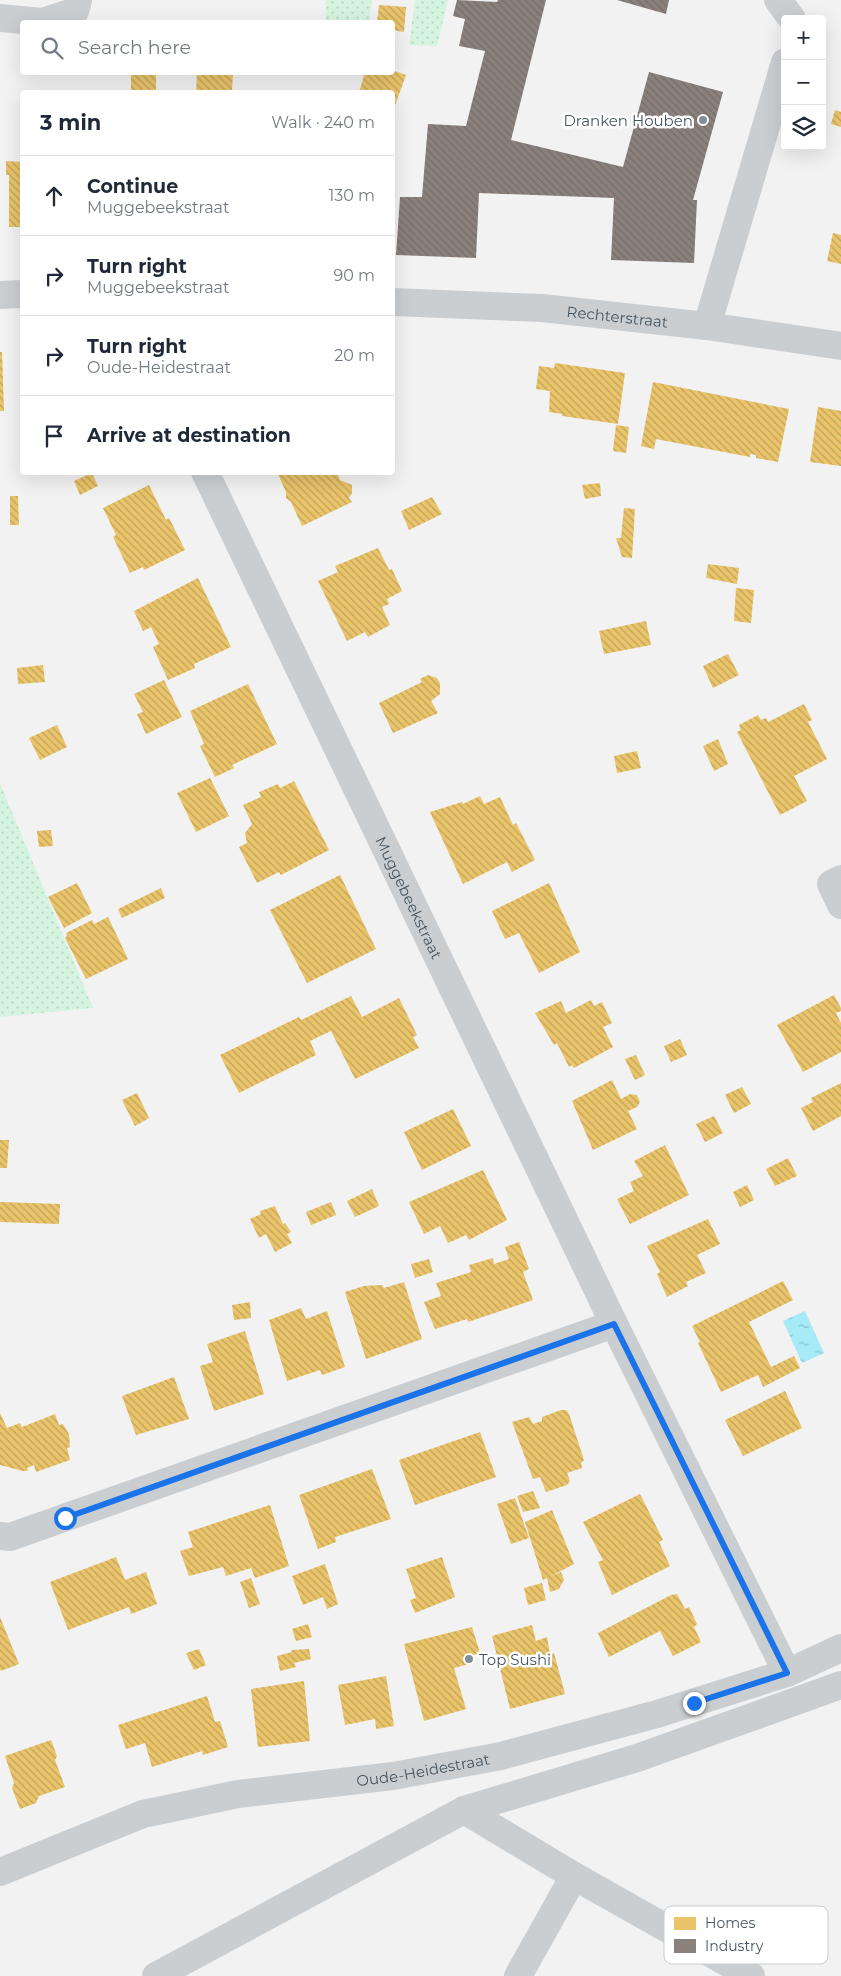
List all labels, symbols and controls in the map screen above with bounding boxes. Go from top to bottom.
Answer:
map controls [781,15,826,150]
button: + [781,15,826,60]
search box [20,20,395,75]
icon: search [38,34,66,62]
text: Search here [78,36,191,59]
button: − [781,60,826,105]
button: layers [781,105,826,150]
text: 3 min [40,110,101,135]
place label: Dranken Houben [563,111,693,130]
text: Walk · 240 m [271,113,375,132]
marker: Dranken Houben [697,114,709,126]
text: Continue [87,175,178,198]
icon: ahead [40,182,68,210]
text: 130 m [328,186,375,205]
text: Muggebeekstraat [87,198,230,217]
text: Turn right [87,255,187,278]
icon: right [40,262,68,290]
text: 90 m [333,266,375,285]
text: Muggebeekstraat [87,278,230,297]
street label: Rechterstraat [566,301,669,331]
text: Turn right [87,335,187,358]
icon: right [40,342,68,370]
text: 20 m [334,346,375,365]
text: Oude-Heidestraat [87,358,231,377]
icon: arrive [40,422,68,450]
text: Arrive at destination [87,424,291,447]
street label: Muggebeekstraat [372,833,447,962]
route start [54,1507,77,1530]
place label: Top Sushi [479,1650,551,1669]
marker: Top Sushi [463,1653,475,1665]
route end [683,1692,706,1715]
street label: Oude-Heidestraat [355,1749,491,1790]
legend [664,1906,828,1964]
text: Homes [705,1914,755,1932]
text: Industry [705,1937,764,1955]

